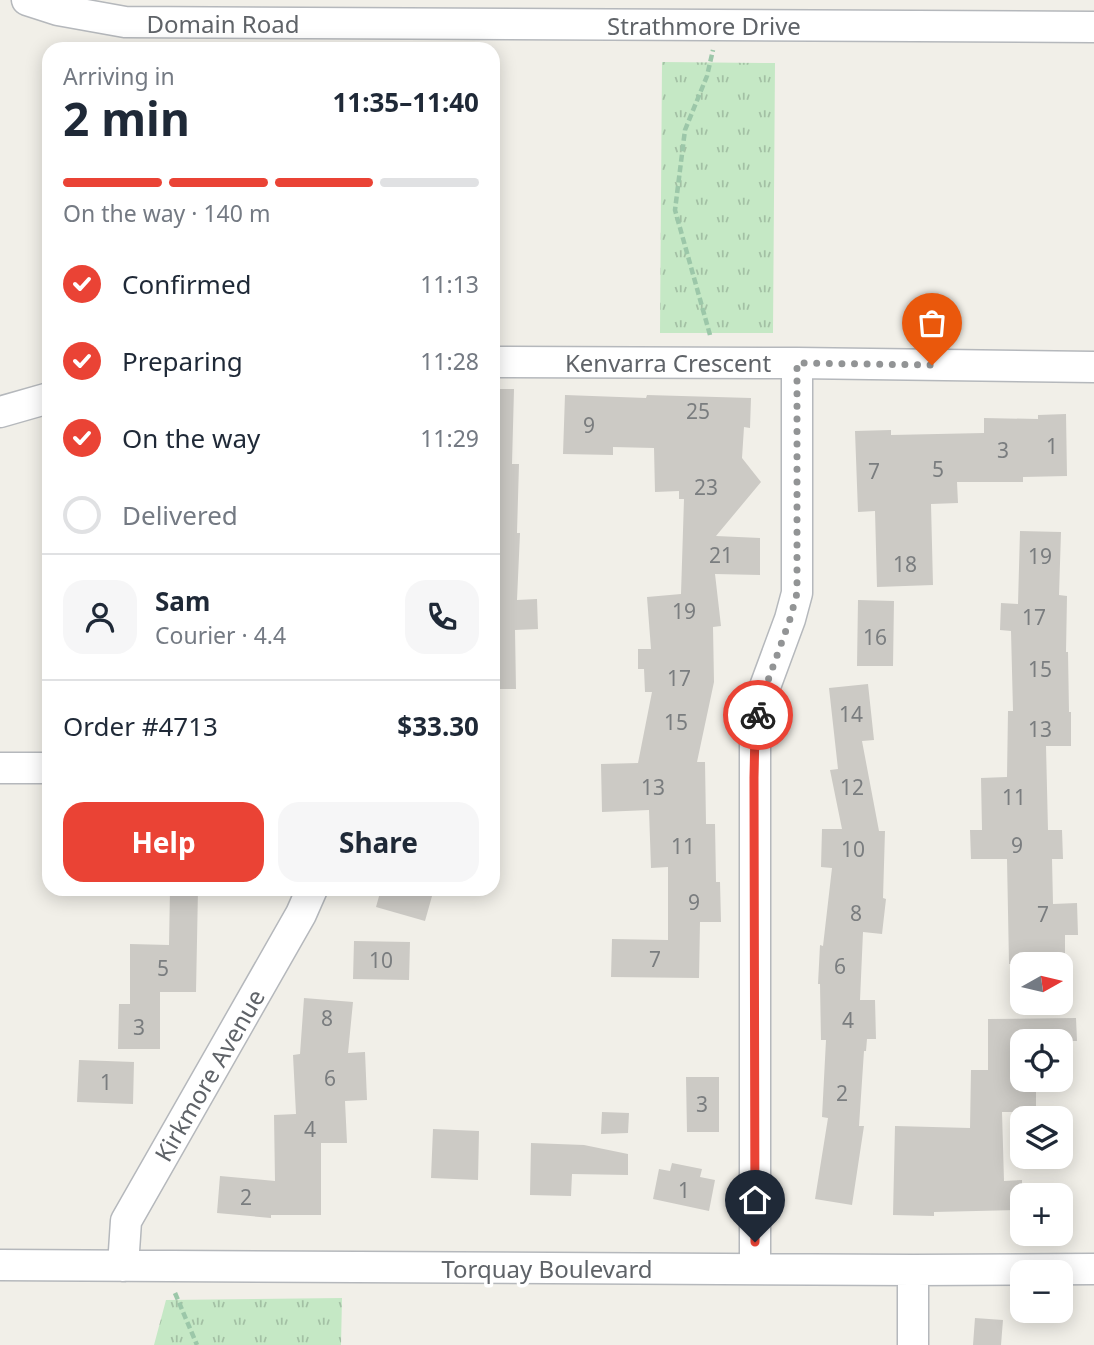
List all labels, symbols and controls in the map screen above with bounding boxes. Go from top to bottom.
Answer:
street label: Domain Road [147,7,299,40]
street label: Strathmore Drive [607,9,801,42]
text: Arriving in [63,60,175,92]
text: 11:35–11:40 [332,84,479,120]
text: 2 min [63,87,190,149]
text: On the way · 140 m [63,197,270,229]
icon: check [63,265,101,303]
text: Confirmed [122,266,252,302]
text: 11:13 [420,268,479,300]
pin [902,293,962,365]
icon: bag [913,304,951,342]
icon: check [63,342,101,380]
text: Preparing [122,343,243,379]
text: 11:28 [420,345,479,377]
street label: Kenvarra Crescent [565,346,771,379]
house number: 25 [686,397,710,425]
house number: 9 [583,411,595,439]
icon: check [63,419,101,457]
text: On the way [122,420,260,456]
text: 11:29 [420,422,479,454]
house number: 1 [1046,432,1058,460]
house number: 3 [997,436,1009,464]
house number: 5 [932,455,944,483]
house number: 7 [868,457,880,485]
house number: 23 [694,473,718,501]
text: Delivered [122,497,238,533]
house number: 21 [709,541,733,569]
house number: 19 [1028,542,1052,570]
house number: 18 [893,550,917,578]
button: person [63,580,137,654]
button: phone [405,580,479,654]
text: Sam [155,583,210,619]
house number: 19 [672,597,696,625]
house number: 17 [1022,603,1046,631]
text: Courier · 4.4 [155,619,286,651]
house number: 16 [863,623,887,651]
house number: 15 [1028,655,1052,683]
house number: 17 [667,664,691,692]
courier [723,680,793,750]
icon: bike [739,696,777,734]
house number: 14 [839,700,863,728]
text: Order #4713 [63,708,218,744]
text: $33.30 [397,708,479,744]
house number: 15 [664,708,688,736]
house number: 13 [1028,715,1052,743]
house number: 13 [641,773,665,801]
house number: 12 [840,773,864,801]
house number: 11 [1002,783,1026,811]
button: Help [63,802,264,882]
button: Share [278,802,479,882]
house number: 9 [1011,831,1023,859]
house number: 11 [671,832,695,860]
house number: 10 [841,835,865,863]
house number: 9 [688,888,700,916]
house number: 8 [850,899,862,927]
house number: 7 [1037,900,1049,928]
house number: 7 [649,945,661,973]
house number: 10 [369,946,393,974]
house number: 6 [834,952,846,980]
north arrow [1010,952,1073,1015]
map controls [1010,952,1073,1323]
house number: 5 [157,954,169,982]
street label: Kirkmore Avenue [146,983,272,1167]
house number: 8 [321,1004,333,1032]
house number: 4 [842,1006,854,1034]
house number: 3 [133,1013,145,1041]
button: locate [1010,1029,1073,1092]
house number: 6 [324,1064,336,1092]
house number: 1 [100,1068,112,1096]
house number: 2 [836,1079,848,1107]
house number: 3 [696,1090,708,1118]
button: layers [1010,1106,1073,1169]
house number: 4 [304,1115,316,1143]
pin [725,1170,785,1242]
house number: 1 [678,1176,690,1204]
icon: home [736,1181,774,1219]
house number: 2 [240,1183,252,1211]
button: + [1010,1183,1073,1246]
street label: Torquay Boulevard [441,1252,653,1285]
button: − [1010,1260,1073,1323]

